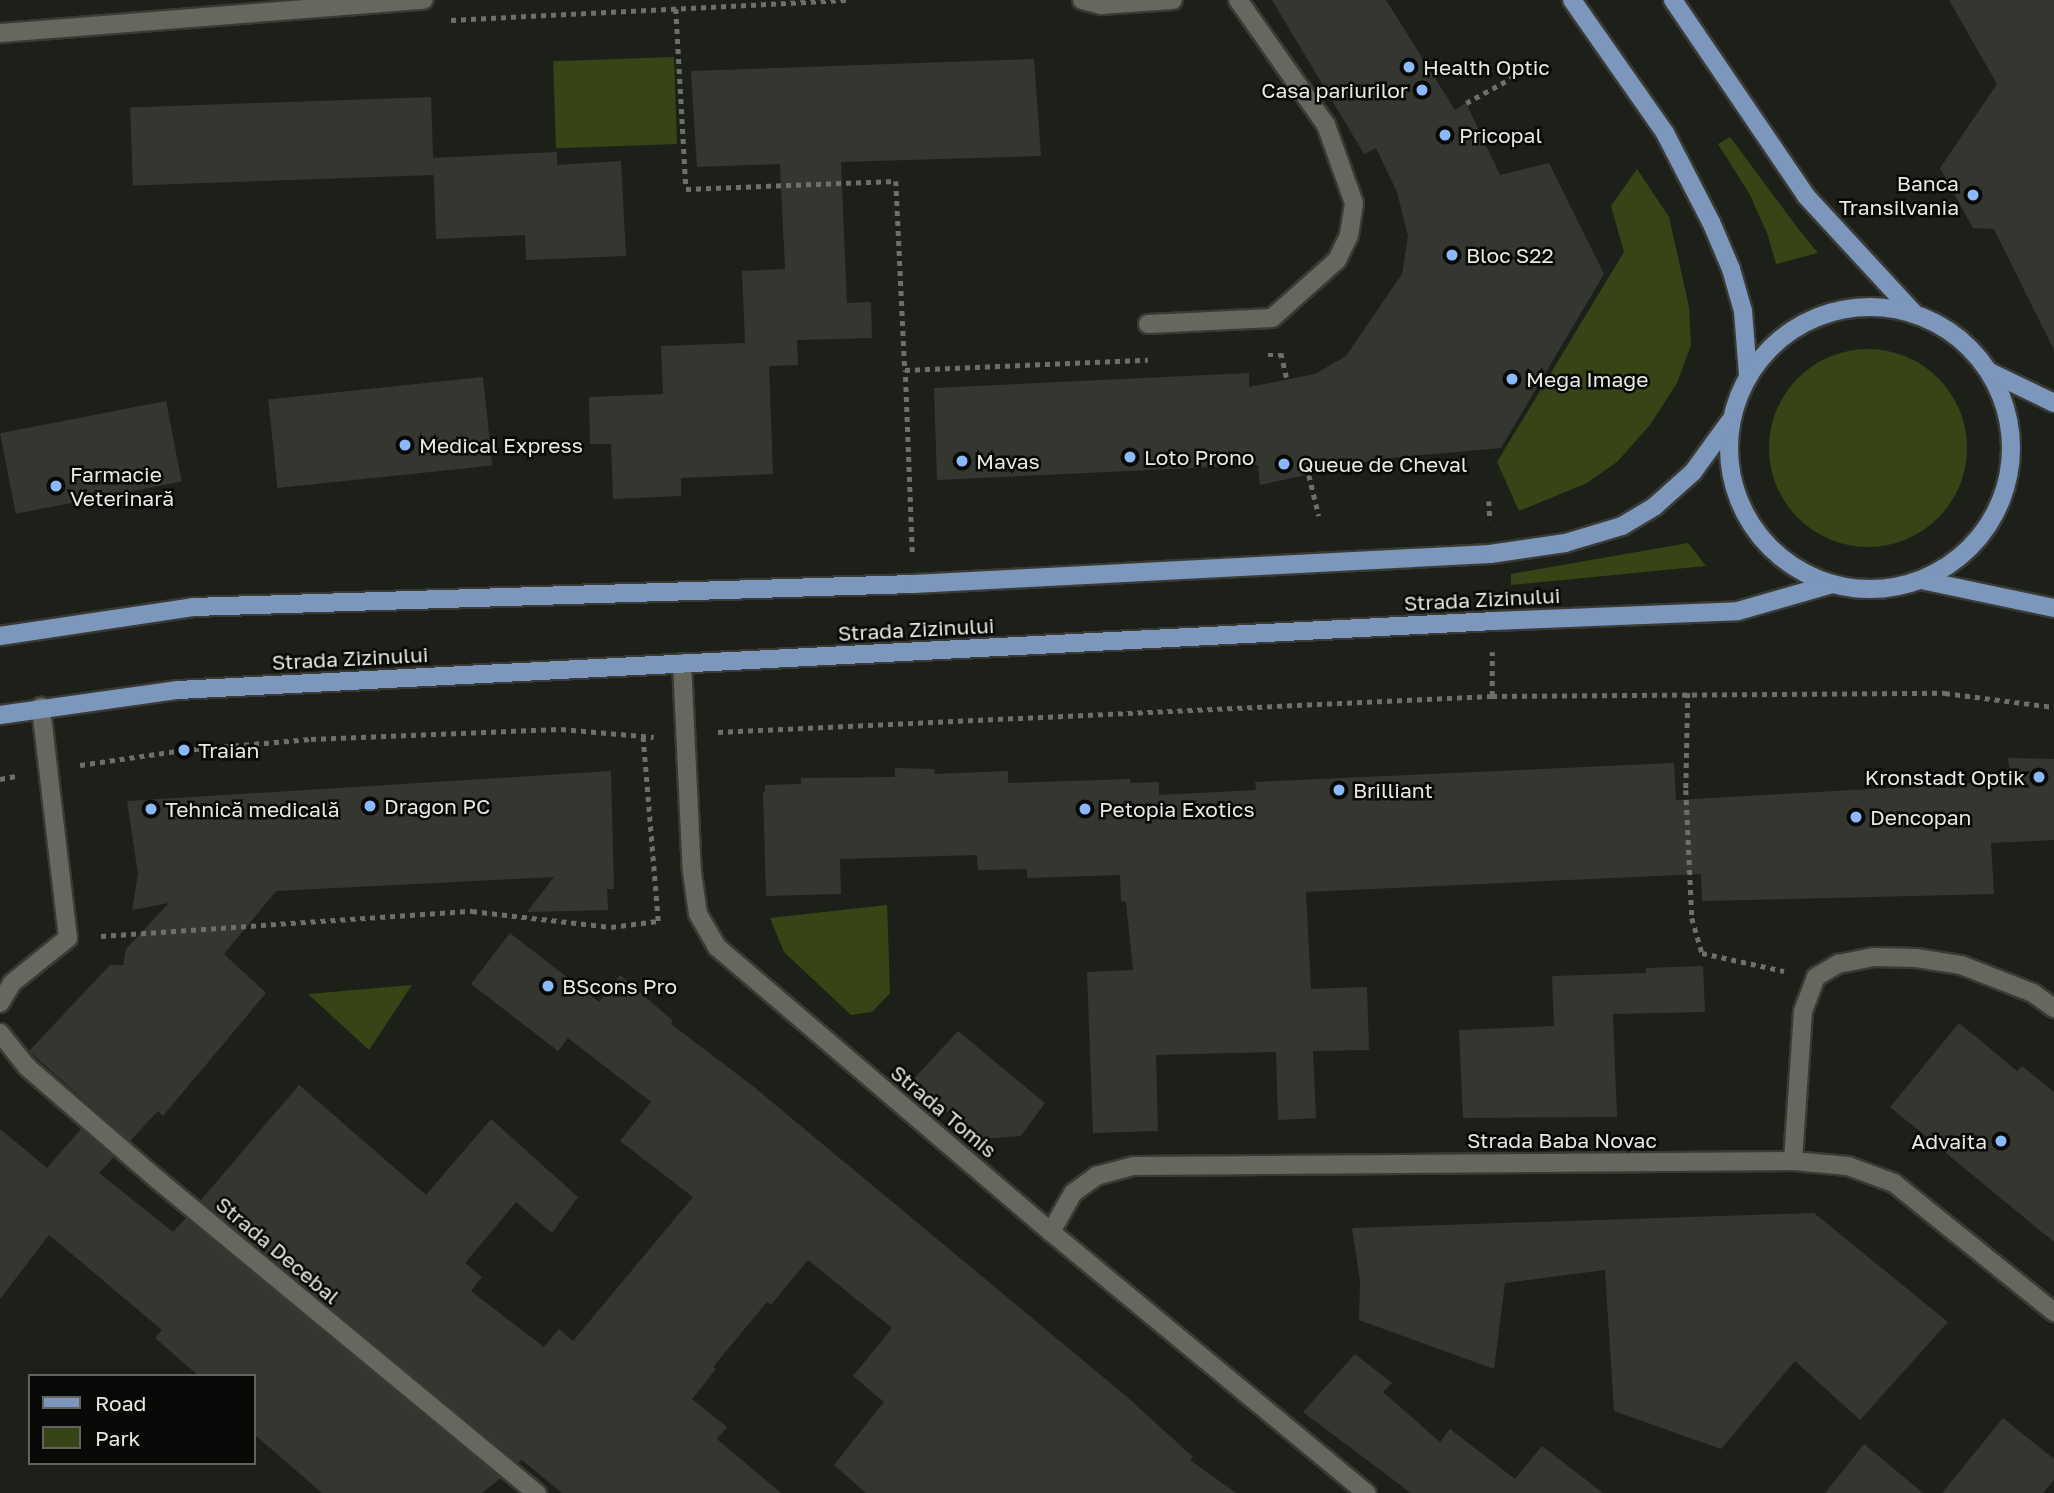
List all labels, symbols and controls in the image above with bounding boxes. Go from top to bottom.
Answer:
place label: Health Optic [1423,54,1550,80]
marker: Health Optic [1401,59,1417,75]
place label: Casa pariurilor [1261,77,1408,103]
marker: Casa pariurilor [1414,82,1430,98]
place label: Pricopal [1459,122,1542,148]
marker: Pricopal [1437,127,1453,143]
place label: Banca Transilvania [1839,170,1959,220]
marker: Banca Transilvania [1965,187,1981,203]
place label: Bloc S22 [1466,242,1554,268]
marker: Bloc S22 [1444,247,1460,263]
place label: Mega Image [1526,366,1648,392]
marker: Mega Image [1504,371,1520,387]
place label: Medical Express [419,432,583,458]
marker: Medical Express [397,437,413,453]
place label: Loto Prono [1144,444,1254,470]
place label: Mavas [976,448,1040,474]
marker: Loto Prono [1122,449,1138,465]
place label: Queue de Cheval [1298,451,1468,477]
marker: Mavas [954,453,970,469]
marker: Queue de Cheval [1276,456,1292,472]
place label: Farmacie Veterinară [70,461,174,511]
marker: Farmacie Veterinară [48,478,64,494]
street label: Strada Zizinului [1403,582,1561,616]
street label: Strada Zizinului [837,612,995,646]
street label: Strada Zizinului [271,641,429,675]
place label: Traian [198,737,259,763]
marker: Traian [176,742,192,758]
place label: Kronstadt Optik [1865,764,2025,790]
marker: Kronstadt Optik [2031,769,2047,785]
place label: Brilliant [1353,777,1433,803]
marker: Brilliant [1331,782,1347,798]
place label: Dragon PC [384,793,490,819]
place label: Tehnică medicală [165,796,340,822]
place label: Petopia Exotics [1099,796,1255,822]
marker: Dragon PC [362,798,378,814]
marker: Tehnică medicală [143,801,159,817]
marker: Petopia Exotics [1077,801,1093,817]
place label: Dencopan [1870,804,1972,830]
marker: Dencopan [1848,809,1864,825]
place label: BScons Pro [562,973,677,999]
marker: BScons Pro [540,978,556,994]
street label: Strada Tomis [886,1059,1002,1163]
street label: Strada Baba Novac [1467,1127,1657,1153]
place label: Advaita [1911,1128,1987,1154]
marker: Advaita [1993,1133,2009,1149]
street label: Strada Decebal [211,1191,345,1309]
legend [28,1374,256,1465]
text: Road [95,1390,146,1416]
text: Park [95,1425,140,1451]

